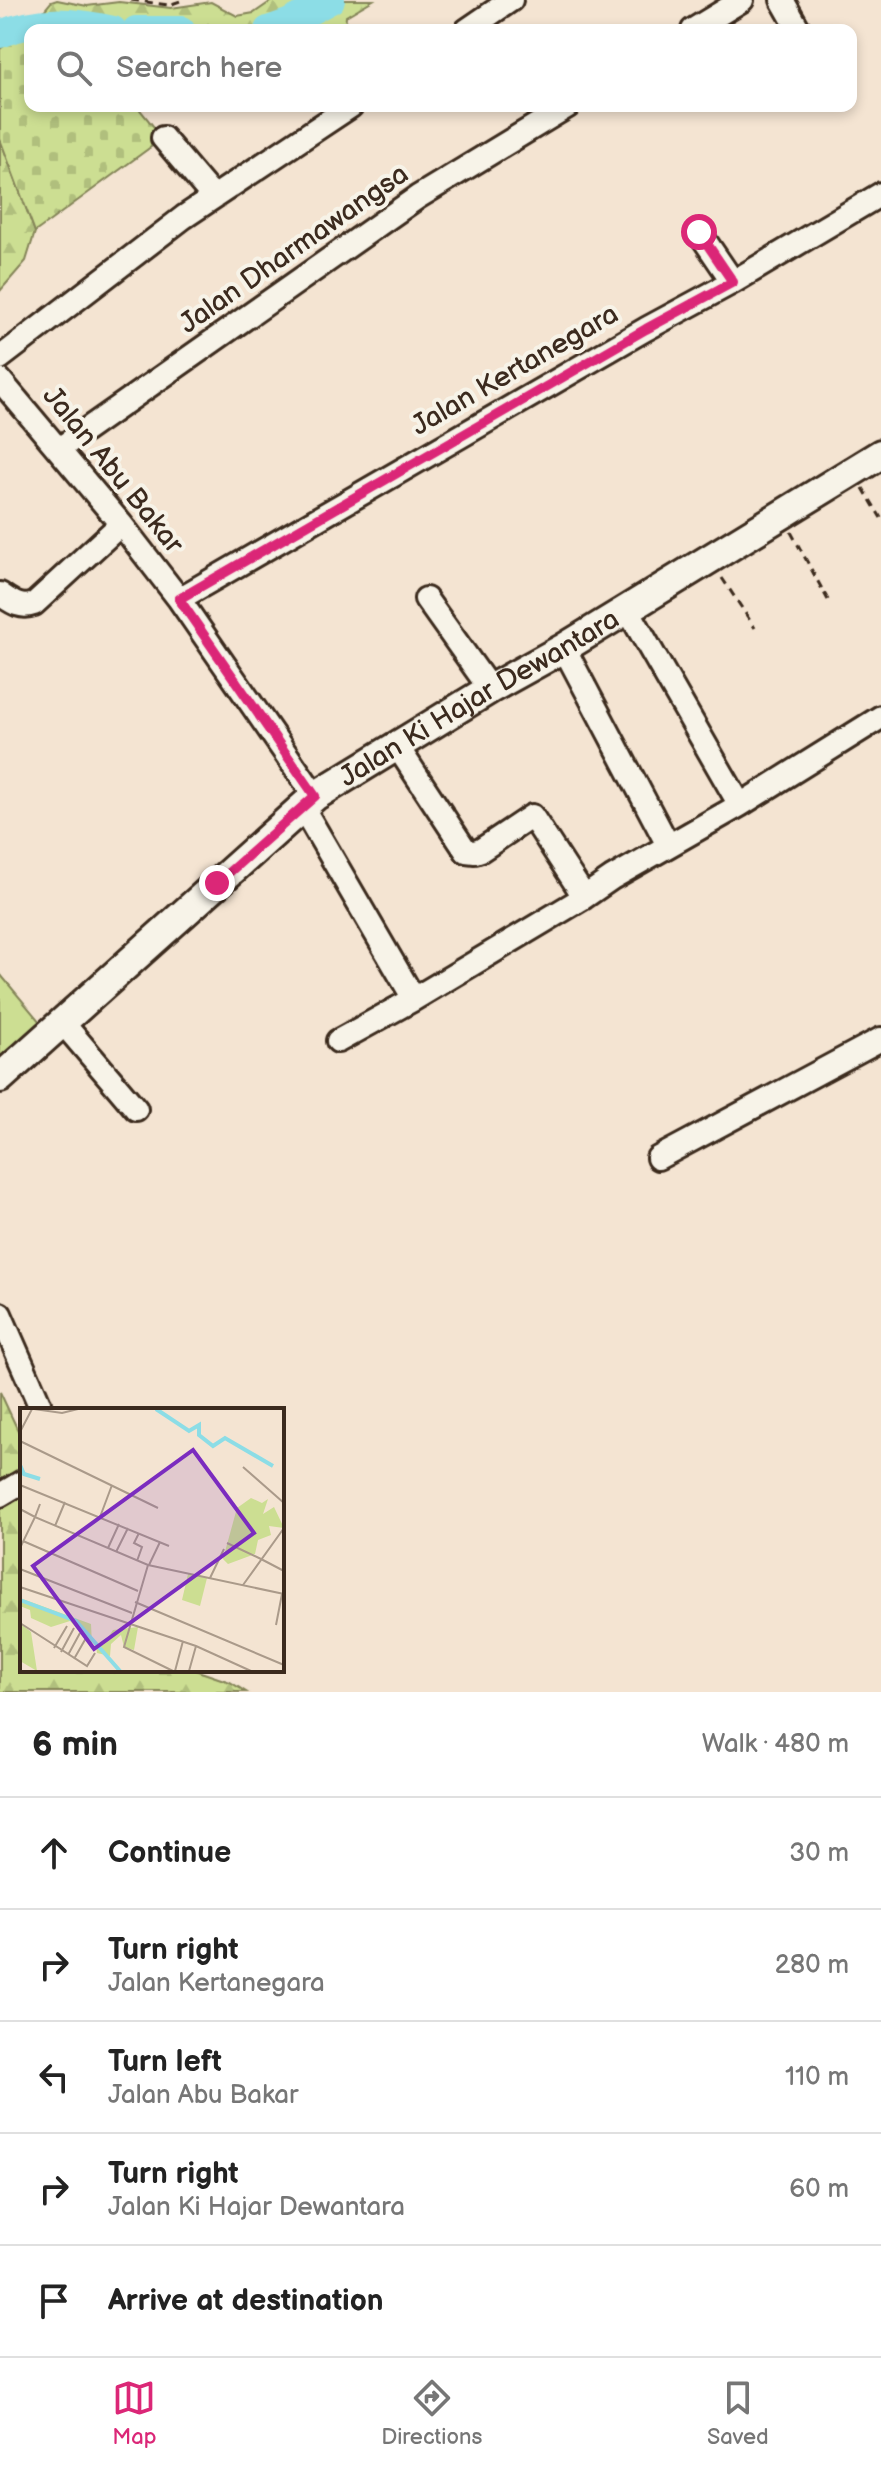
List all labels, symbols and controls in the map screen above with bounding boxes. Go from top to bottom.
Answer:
search box [24,24,857,112]
icon: search [52,46,96,90]
text: Search here [116,50,282,86]
street label: Jalan Dharmawangsa [173,157,415,341]
route start [681,214,717,250]
street label: Jalan Kertanegara [406,297,624,443]
street label: Jalan Abu Bakar [36,380,191,561]
street label: Jalan Ki Hajar Dewantara [333,602,625,794]
route end [199,865,235,901]
inset map [20,1408,284,1672]
text: 6 min [32,1724,118,1765]
text: Walk · 480 m [702,1729,849,1760]
icon: ahead [32,1831,76,1875]
text: Continue [108,1835,231,1871]
text: 30 m [789,1838,849,1869]
text: Turn right [108,1932,239,1968]
icon: right [32,1943,76,1987]
text: 280 m [775,1950,849,1981]
text: Jalan Kertanegara [108,1968,325,1999]
text: Turn left [108,2044,222,2080]
icon: left [32,2055,76,2099]
text: 110 m [785,2062,849,2093]
text: Jalan Abu Bakar [108,2080,298,2111]
text: Turn right [108,2156,239,2192]
icon: right [32,2167,76,2211]
text: 60 m [789,2174,849,2205]
text: Jalan Ki Hajar Dewantara [108,2192,405,2223]
icon: arrive [32,2279,76,2323]
text: Arrive at destination [108,2283,384,2319]
tab: Map [112,2376,157,2451]
tab: Directions [381,2376,482,2451]
tab: Saved [707,2376,769,2451]

